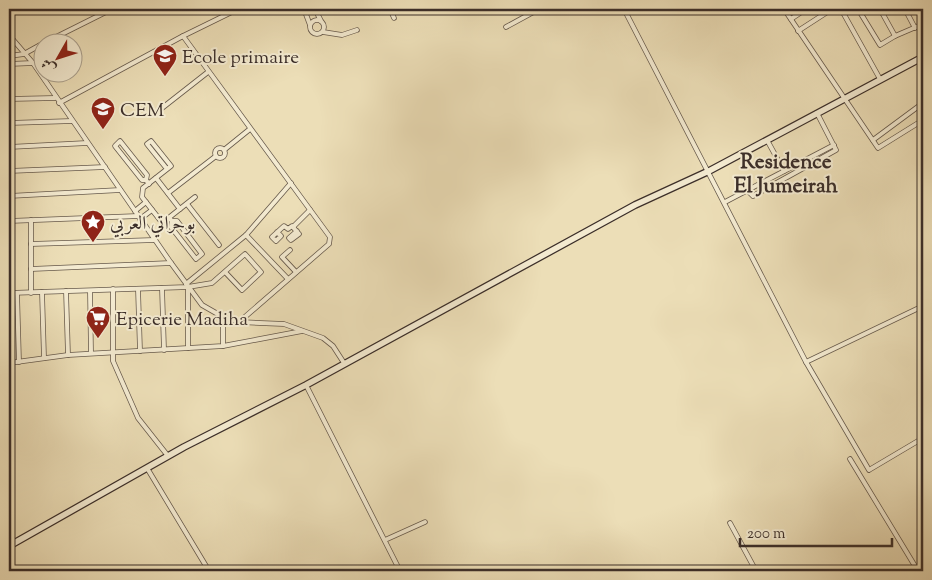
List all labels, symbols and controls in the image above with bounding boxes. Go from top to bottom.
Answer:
north arrow [32,32,82,82]
school or university icon: Ecole primaire [152,43,178,77]
place label: Ecole primaire [182,45,299,72]
text: ش [37,53,62,77]
school or university icon: CEM [90,96,116,130]
place label: CEM [120,98,165,125]
district label: Residence El Jumeirah [734,148,839,202]
place icon: بوحراتي العربي [80,209,106,243]
place label: بوحراتي العربي [110,211,195,238]
supermarket icon: Epicerie Madiha [85,305,111,339]
place label: Epicerie Madiha [116,307,248,334]
scale bar [740,515,892,547]
text: 200 m [747,524,786,545]

